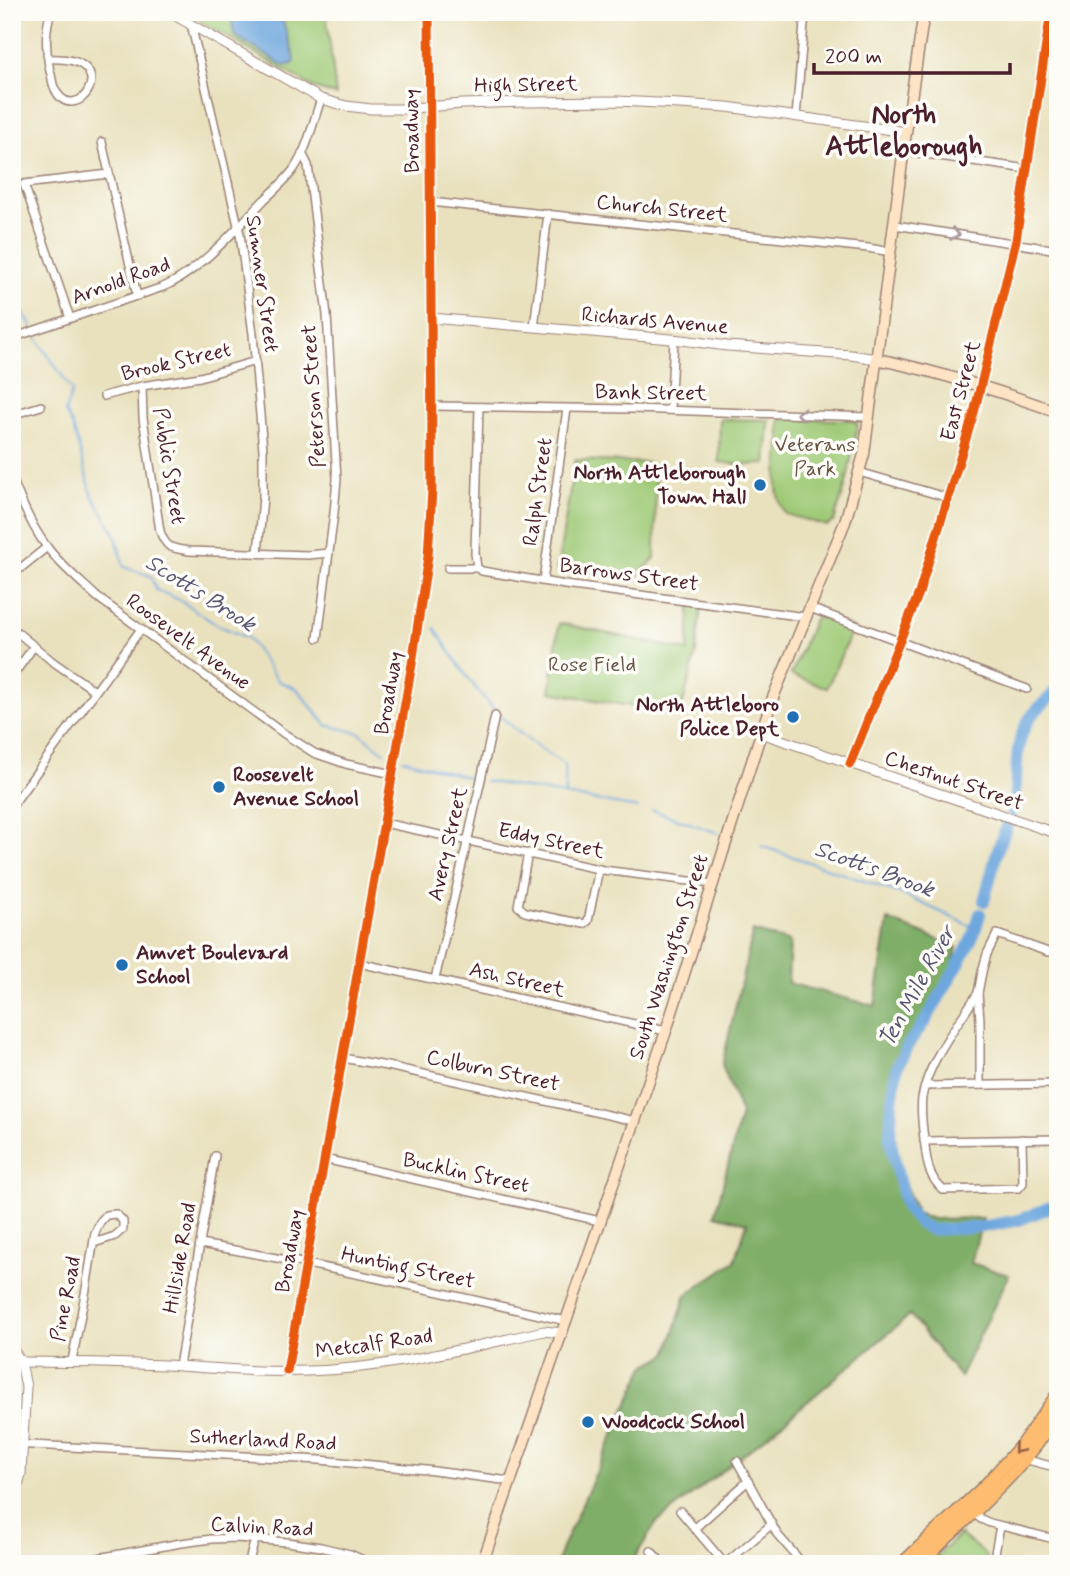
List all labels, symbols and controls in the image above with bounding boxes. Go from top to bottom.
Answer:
scale bar [814,32,1010,76]
text: 200 m [825,43,882,71]
street label: High Street [474,70,579,102]
street label: Broadway [397,89,427,173]
district label: North Attleborough [825,97,983,167]
street label: Church Street [595,188,730,230]
street label: Sumner Street [239,214,286,355]
one-way arrow [949,227,961,242]
street label: Arnold Road [68,250,174,312]
street label: Richards Avenue [580,301,730,341]
street label: Peterson Street [295,323,333,469]
street label: Brook Street [118,336,234,388]
street label: East Street [934,337,988,444]
street label: Bank Street [595,378,708,408]
street label: Public Street [146,406,192,527]
one-way arrow [795,407,806,422]
park label: Veterans Park [774,431,856,483]
street label: Ralph Street [517,436,559,548]
place label: North Attleborough Town Hall [574,459,746,511]
marker: North Attleborough Town Hall [752,477,768,493]
water label: Scotts Brook [139,548,262,641]
street label: Barrows Street [558,551,701,599]
street label: Roosevelt Avenue [120,587,256,697]
street label: Broadway [368,649,410,737]
park label: Rose Field [548,651,636,679]
place label: North Attleboro Police Dept [636,691,780,743]
marker: North Attleboro Police Dept [785,709,801,725]
street label: Chestnut Street [881,744,1027,818]
place label: Roosevelt Avenue School [233,761,359,813]
marker: Roosevelt Avenue School [211,779,227,795]
street label: Avery Street [421,784,475,904]
street label: Eddy Street [495,816,607,866]
water label: Scotts Brook [810,835,939,906]
street label: South Washington Street [623,851,717,1064]
water label: Ten Mile River [872,919,965,1053]
place label: Amvet Boulevard School [136,939,288,991]
street label: Ash Street [467,955,568,1005]
marker: Amvet Boulevard School [114,957,130,973]
street label: Colburn Street [424,1043,562,1099]
street label: Bucklin Street [400,1146,532,1200]
street label: Hillside Road [156,1200,204,1316]
street label: Broadway [269,1207,311,1295]
street label: Hunting Street [338,1240,478,1298]
street label: Pine Road [44,1254,88,1344]
street label: Metcalf Road [314,1322,434,1366]
place label: Woodcock School [601,1408,745,1436]
marker: Woodcock School [580,1414,596,1430]
street label: Sutherland Road [189,1422,337,1458]
one-way arrow [1014,1441,1026,1454]
street label: Calvin Road [210,1510,314,1544]

